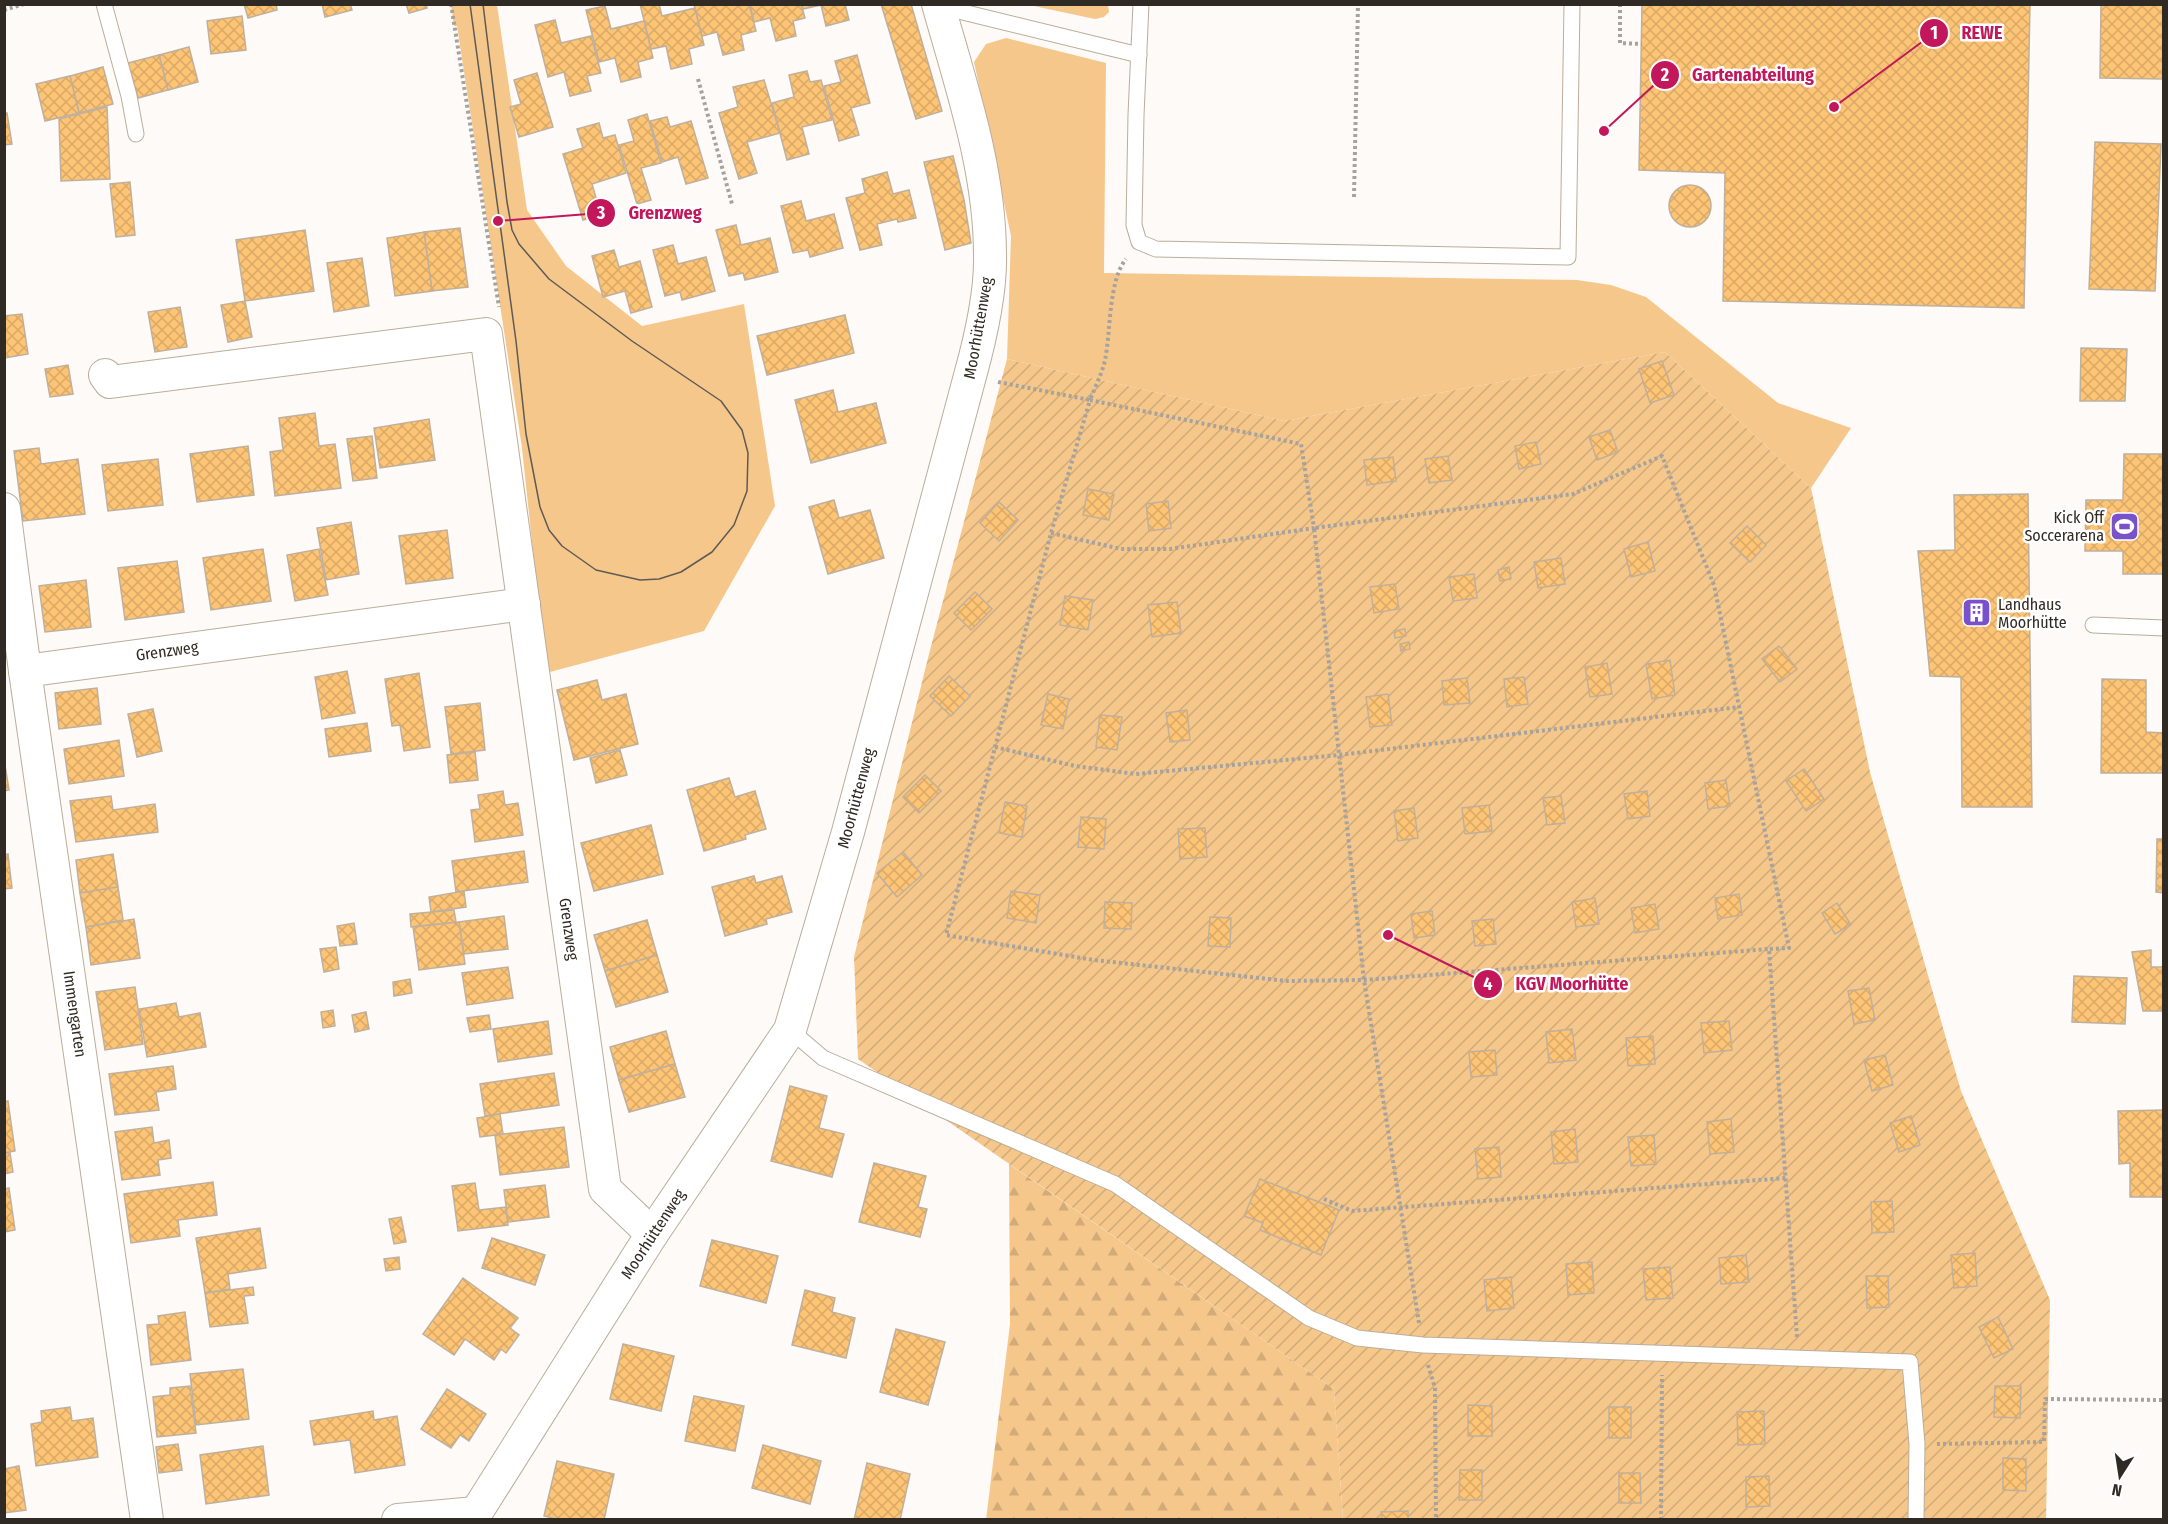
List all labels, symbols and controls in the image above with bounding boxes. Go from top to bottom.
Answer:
callout: REWE [1919,15,2014,51]
text: 1 [1930,22,1938,44]
text: REWE [1961,22,2003,44]
callout: Gartenabteilung [1650,57,1826,93]
text: 2 [1660,64,1669,86]
text: Gartenabteilung [1692,64,1814,86]
callout: Grenzweg [586,195,713,231]
text: 3 [596,202,606,224]
text: Grenzweg [628,202,702,224]
street label: Moorhüttenweg [960,275,996,380]
place label: Kick Off Soccerarena [2024,508,2105,545]
sports icon: Kick Off Soccerarena [2109,510,2141,542]
place label: Landhaus Moorhütte [1998,595,2067,632]
building icon: Landhaus Moorhütte [1961,597,1993,629]
street label: Grenzweg [135,637,200,665]
street label: Moorhüttenweg [833,745,879,850]
street label: Grenzweg [555,897,583,962]
callout: KGV Moorhütte [1473,966,1640,1002]
street label: Immengarten [60,970,90,1058]
text: 4 [1483,973,1493,995]
text: KGV Moorhütte [1516,973,1628,995]
street label: Moorhüttenweg [617,1185,689,1282]
north arrow [2090,1446,2150,1506]
text: N [2110,1480,2124,1500]

